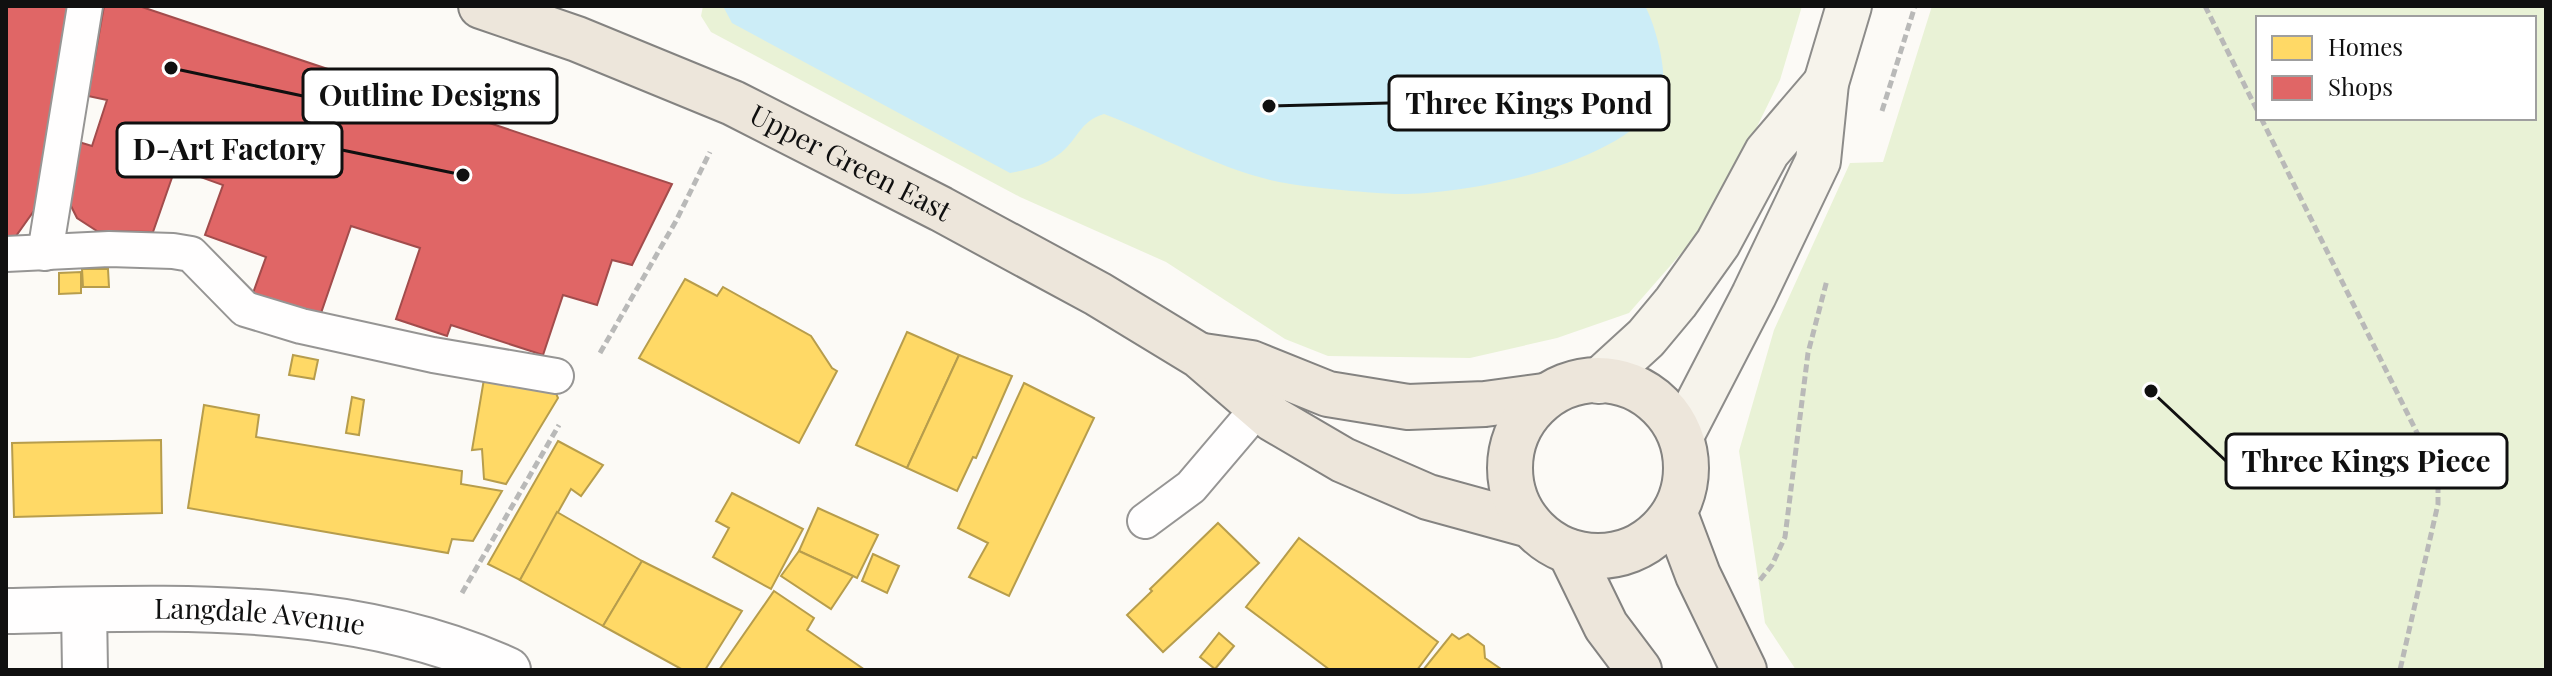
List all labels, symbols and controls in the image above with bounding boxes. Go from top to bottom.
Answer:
legend [2256,16,2536,120]
text: Homes [2328,30,2403,62]
callout: Outline Designs [303,69,557,123]
text: Shops [2328,70,2393,102]
text: Outline Designs [319,74,541,114]
callout: Three Kings Pond [1389,76,1669,130]
text: Three Kings Pond [1405,82,1653,122]
street label: Upper Green East [744,95,959,229]
callout: D-Art Factory [117,123,342,177]
text: D-Art Factory [132,128,326,168]
callout: Three Kings Piece [2226,434,2507,488]
text: Three Kings Piece [2242,440,2491,480]
street label: Langdale Avenue [154,589,369,642]

